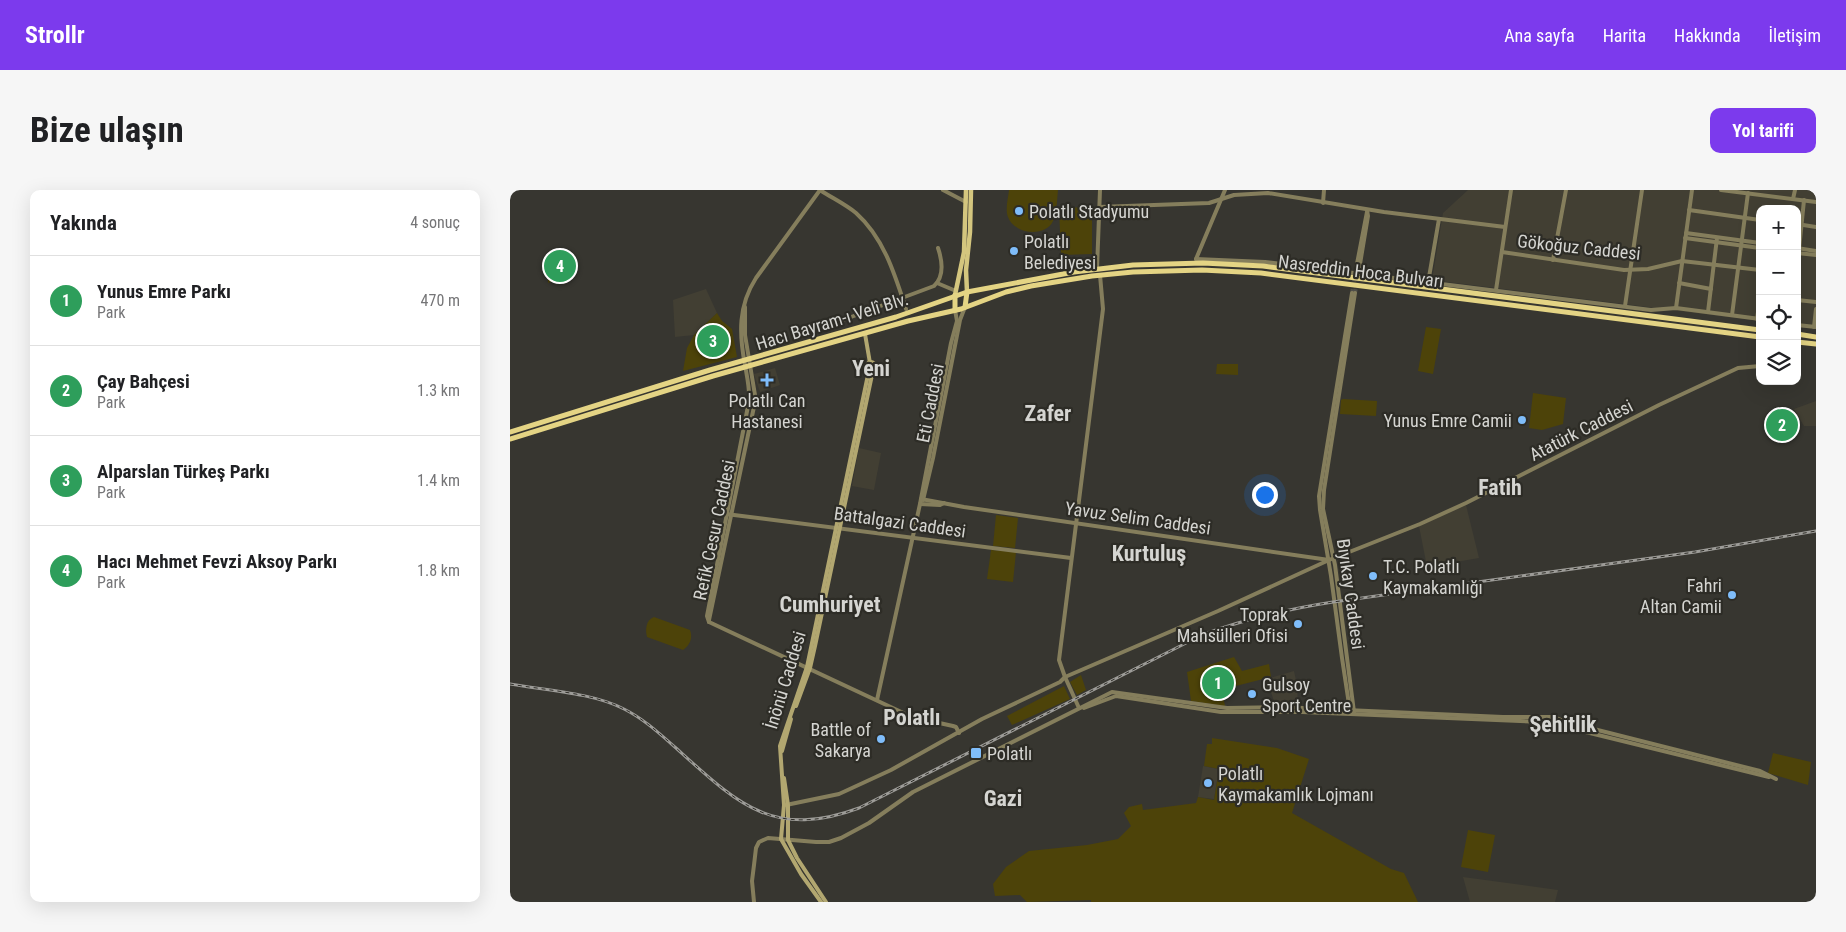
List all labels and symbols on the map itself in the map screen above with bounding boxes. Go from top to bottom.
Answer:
place label: Polatlı Stadyumu [1029,201,1149,222]
marker: Polatlı Stadyumu [1013,205,1025,217]
street label: Gökoğuz Caddesi [1516,230,1642,264]
place label: Polatlı Belediyesi [1024,231,1096,273]
marker: Polatlı Belediyesi [1008,245,1020,257]
pin: 4 [544,247,576,285]
street label: Nasreddin Hoca Bulvarı [1277,250,1445,292]
street label: Hacı Bayram-ı Velî Blv. [753,288,911,354]
pin: 3 [697,322,729,360]
district label: Yeni [852,356,890,381]
street label: Eti Caddesi [912,362,948,444]
marker: Polatlı Can Hastanesi [760,373,774,387]
place label: Polatlı Can Hastanesi [728,390,806,432]
street label: Atatürk Caddesi [1526,395,1636,465]
district label: Zafer [1025,401,1071,426]
pin: 2 [1766,406,1798,444]
place label: Yunus Emre Camii [1383,410,1512,431]
marker: Yunus Emre Camii [1516,414,1528,426]
street label: Refik Cesur Caddesi [689,458,739,602]
district label: Fatih [1478,475,1522,500]
your location [1252,482,1278,508]
street label: Yavuz Selim Caddesi [1064,497,1212,539]
street label: Battalgazi Caddesi [833,502,967,542]
street label: Bıyıkay Caddesi [1333,537,1369,651]
district label: Kurtuluş [1112,541,1186,566]
place label: T.C. Polatlı Kaymakamlığı [1383,556,1483,598]
marker: T.C. Polatlı Kaymakamlığı [1367,570,1379,582]
place label: Fahri Altan Camii [1640,575,1722,617]
marker: Fahri Altan Camii [1726,589,1738,601]
district label: Cumhuriyet [779,592,881,617]
place label: Toprak Mahsülleri Ofisi [1177,604,1288,646]
marker: Toprak Mahsülleri Ofisi [1292,618,1304,630]
street label: İnönü Caddesi [760,629,810,731]
pin: 1 [1202,664,1234,702]
place label: Gulsoy Sport Centre [1262,674,1351,716]
marker: Gulsoy Sport Centre [1246,688,1258,700]
district label: Polatlı [883,705,941,730]
district label: Şehitlik [1529,712,1597,737]
place label: Battle of Sakarya [810,719,871,761]
marker: Battle of Sakarya [875,733,887,745]
place label: Polatlı [987,743,1032,764]
marker: Polatlı [969,746,983,760]
place label: Polatlı Kaymakamlık Lojmanı [1218,763,1374,805]
marker: Polatlı Kaymakamlık Lojmanı [1202,777,1214,789]
district label: Gazi [984,786,1022,811]

